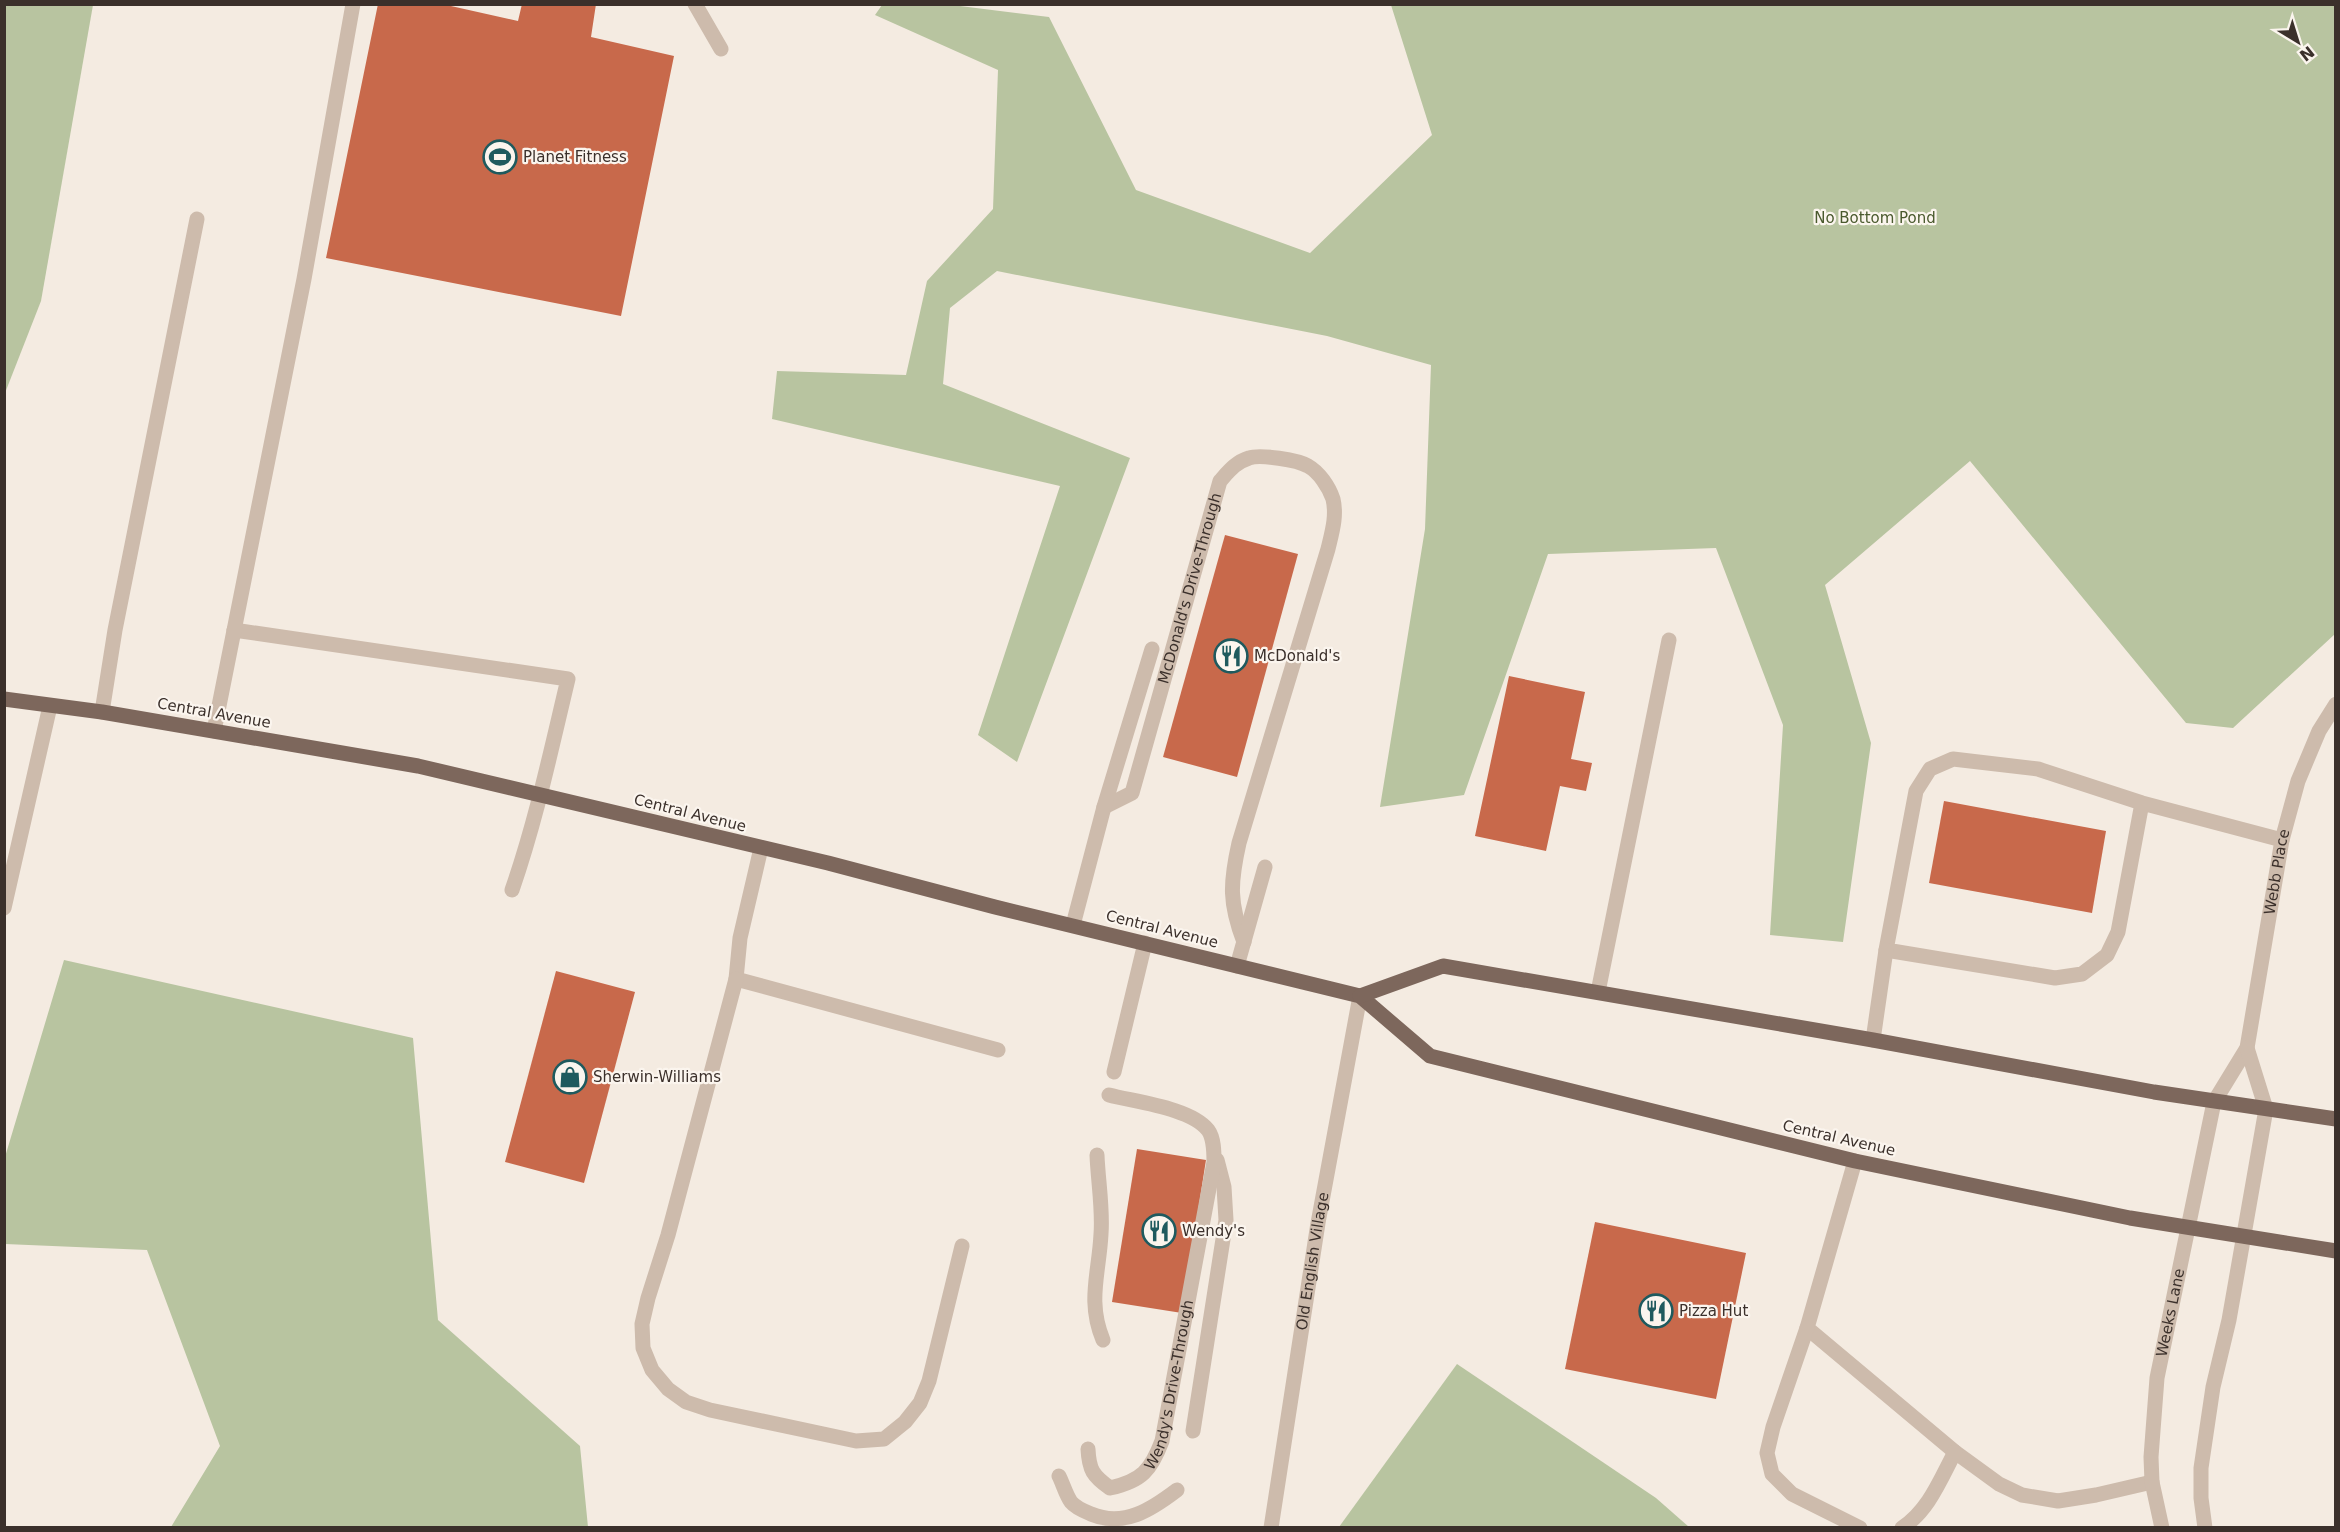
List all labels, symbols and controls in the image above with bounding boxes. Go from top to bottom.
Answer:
north arrow [2268,12,2328,72]
text: N [2296,42,2318,65]
sports icon: Planet Fitness [482,139,518,175]
place label: Planet Fitness [523,148,627,166]
park label: No Bottom Pond [1814,209,1936,227]
street label: McDonald's Drive-Through [1154,491,1225,686]
restaurant icon: McDonald's [1213,638,1249,674]
place label: McDonald's [1254,647,1340,665]
street label: Central Avenue [156,694,272,732]
street label: Central Avenue [632,790,748,836]
street label: Webb Place [2261,827,2294,916]
street label: Central Avenue [1104,906,1220,952]
shop icon: Sherwin-Williams [552,1059,588,1095]
place label: Sherwin-Williams [593,1068,721,1086]
street label: Central Avenue [1781,1116,1897,1160]
street label: Old English Village [1293,1191,1333,1332]
restaurant icon: Wendy's [1141,1213,1177,1249]
place label: Wendy's [1182,1222,1245,1240]
street label: Weeks Lane [2153,1267,2188,1359]
restaurant icon: Pizza Hut [1638,1293,1674,1329]
street label: Wendy's Drive-Through [1141,1298,1197,1473]
place label: Pizza Hut [1679,1302,1748,1320]

